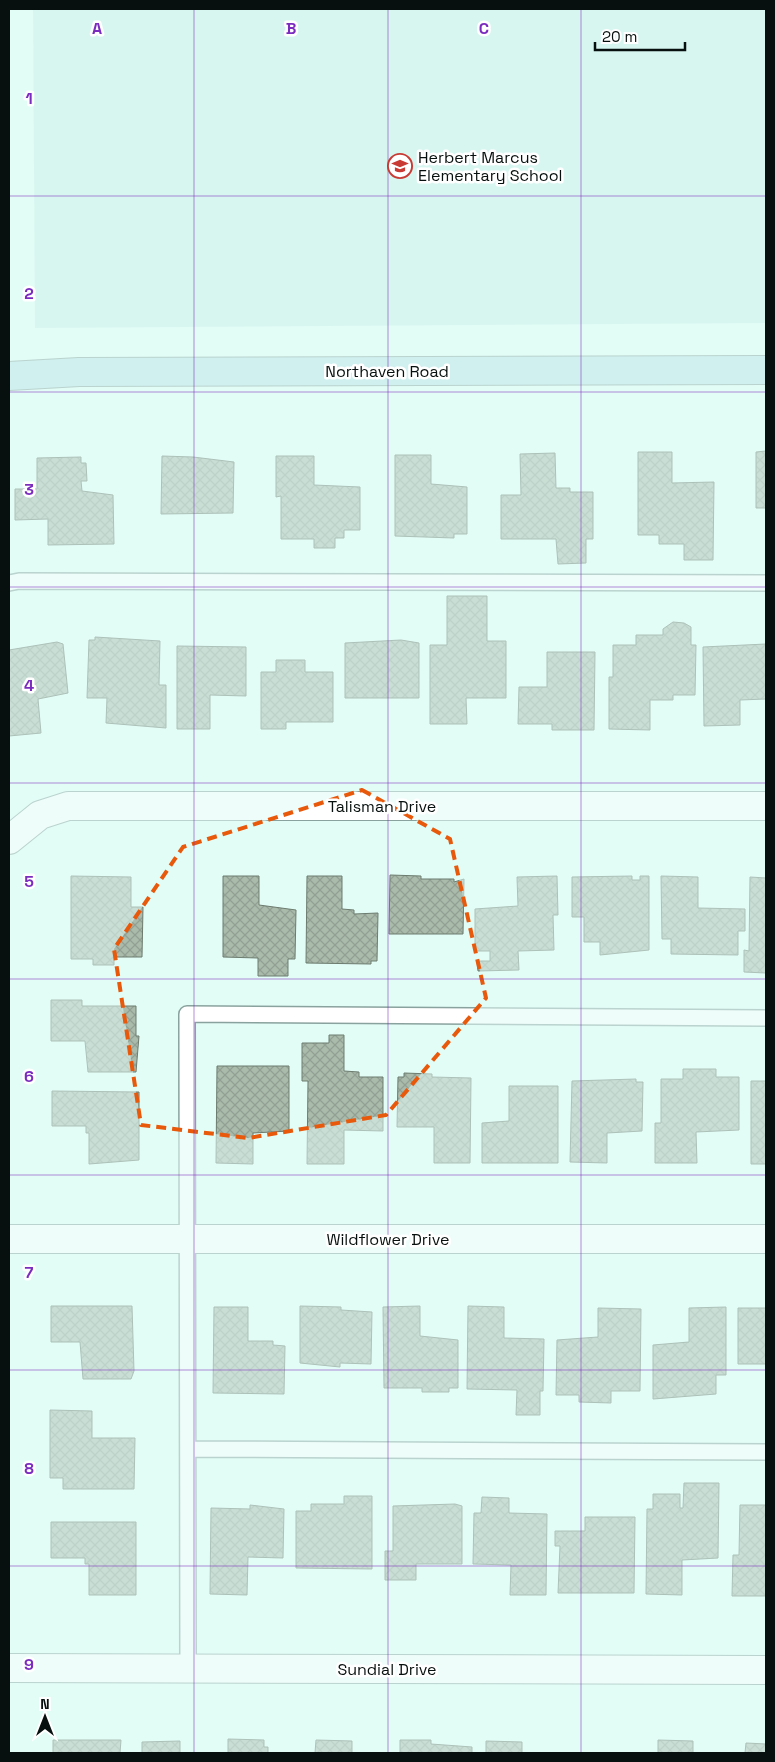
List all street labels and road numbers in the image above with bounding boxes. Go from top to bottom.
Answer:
street label: Northaven Road [325,361,449,382]
street label: Talisman Drive [328,796,436,817]
street label: Wildflower Drive [326,1229,450,1250]
street label: Sundial Drive [337,1659,437,1680]

